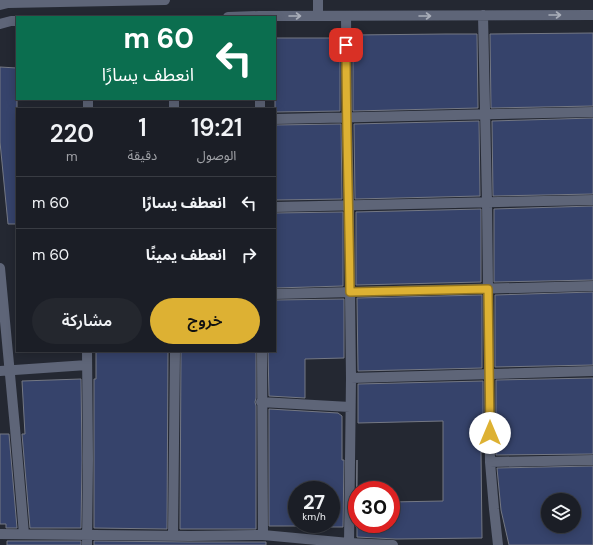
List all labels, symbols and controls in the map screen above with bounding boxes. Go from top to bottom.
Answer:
one-way arrow [548,11,561,19]
one-way arrow [288,12,301,20]
one-way arrow [418,12,431,20]
text: 60 m [124,20,194,57]
pin [329,28,363,62]
icon: left [208,32,260,84]
icon: arrive [335,34,357,56]
text: انعطف يسارًا [102,63,194,87]
text: 1 [138,112,147,143]
text: 19:21 [191,112,242,143]
text: 220 [50,118,94,149]
text: دقيقة [128,147,157,164]
text: الوصول [197,147,236,164]
text: m [66,148,78,165]
icon: left [238,192,260,214]
text: 60 m [32,193,69,213]
text: انعطف يسارًا [142,193,226,213]
icon: right [238,244,260,266]
text: 60 m [32,245,69,265]
text: انعطف يمينًا [146,245,226,265]
button: مشاركة [32,298,142,344]
button: خروج [150,298,260,344]
position arrow [469,412,511,454]
speed limit sign: 30 [348,481,400,533]
text: 27 [303,489,325,515]
map controls [541,493,581,533]
button: layers [541,493,581,533]
text: km/h [302,510,326,523]

